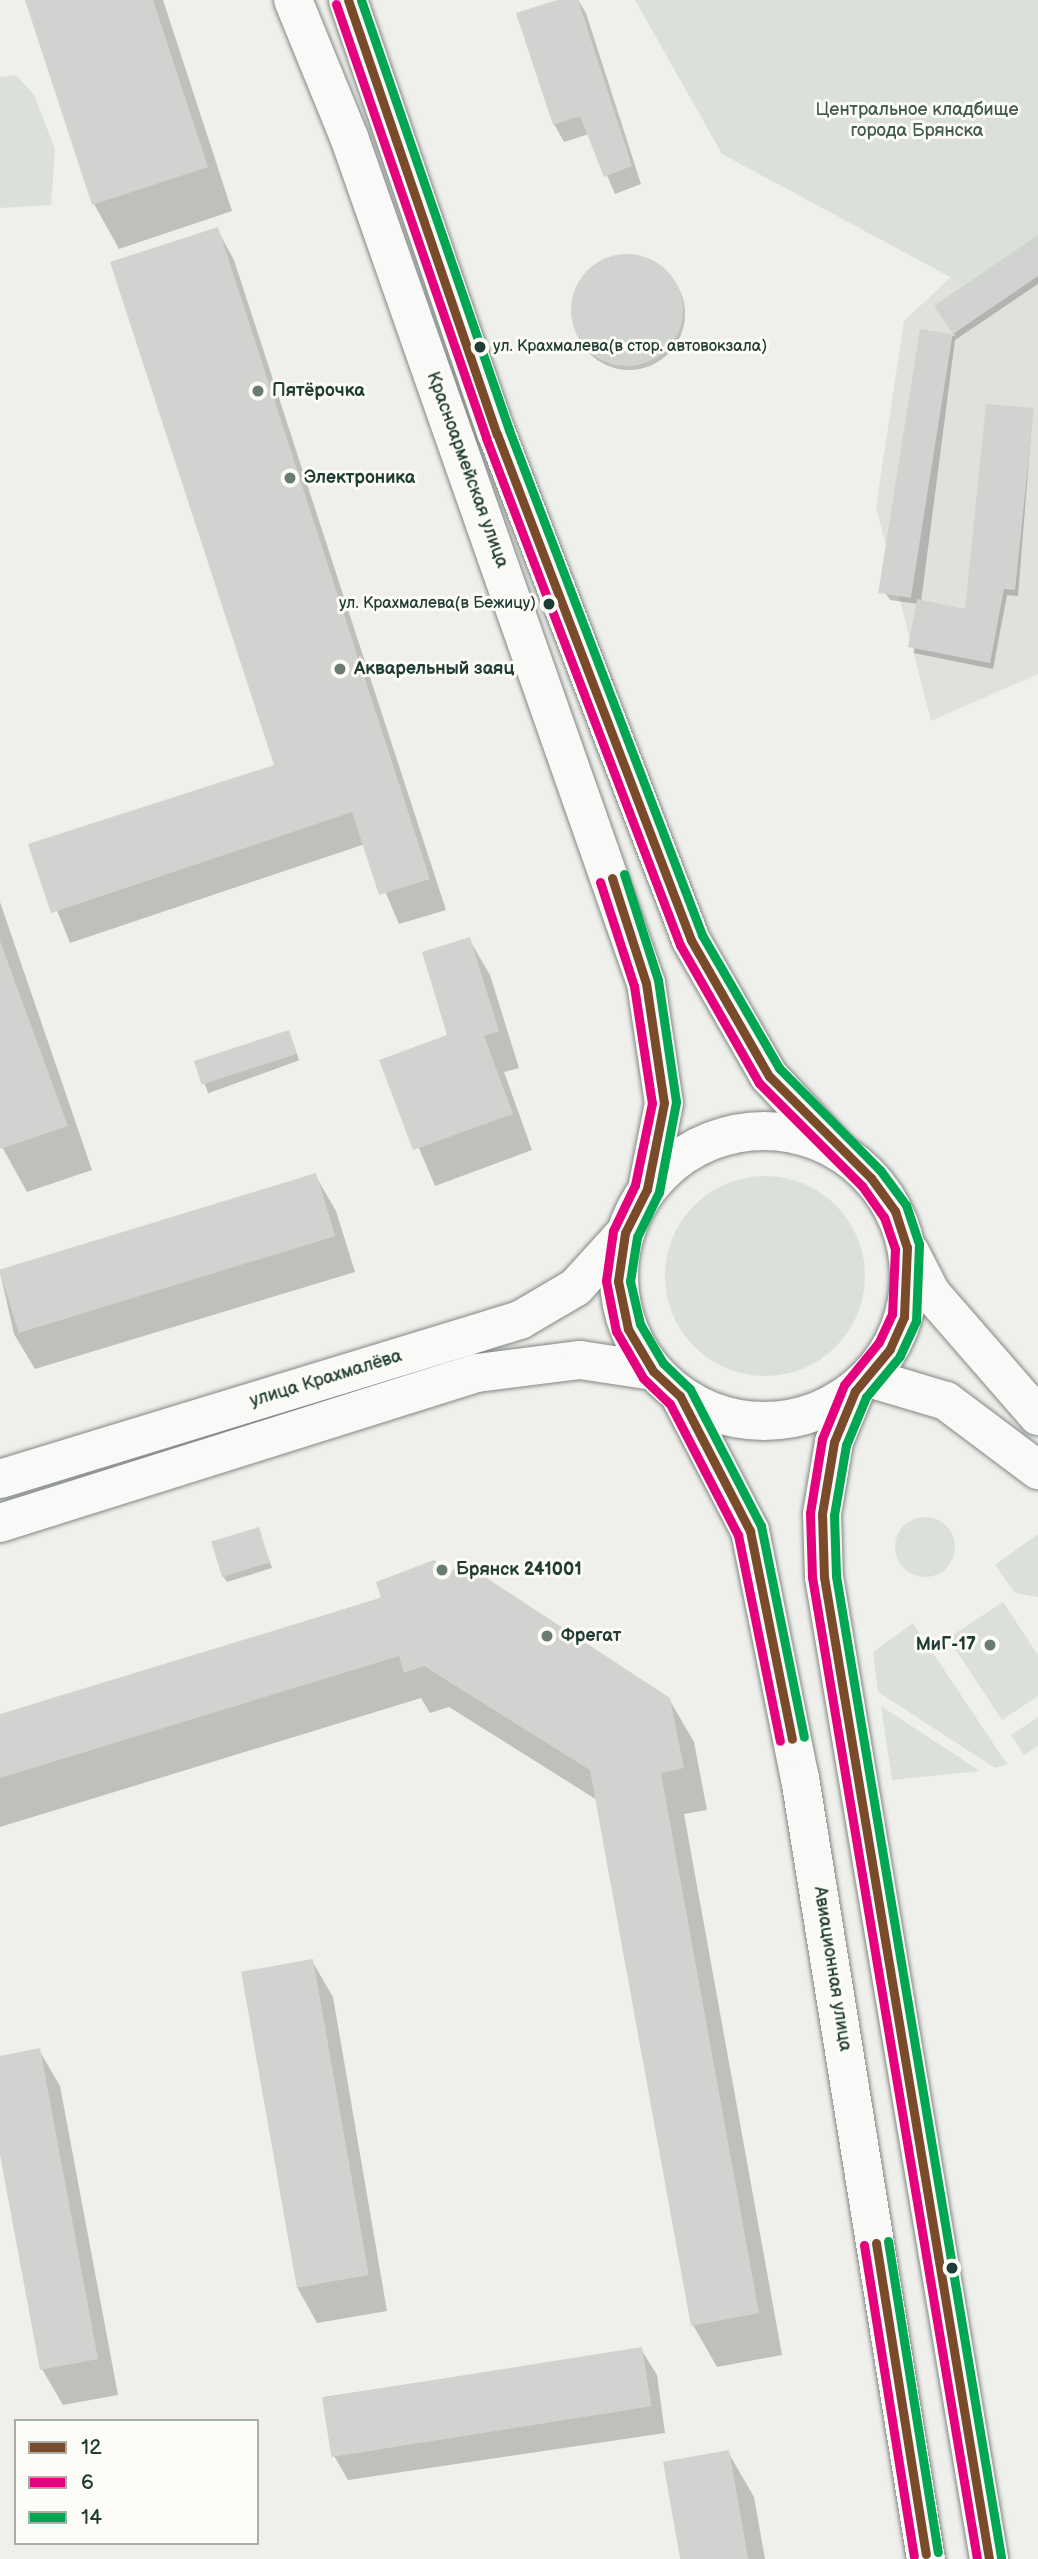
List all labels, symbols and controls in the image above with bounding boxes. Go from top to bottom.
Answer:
park label: Центральное кладбище города Брянска [816,100,1018,142]
place label: ул. Крахмалева(в стор. автовокзала) [493,337,767,357]
marker: ул. Крахмалева(в стор. автовокзала) [473,340,487,354]
street label: Красноармейская улица [421,369,513,571]
place label: Пятёрочка [272,380,365,402]
marker: Пятёрочка [250,383,266,399]
place label: Электроника [304,467,415,489]
marker: Электроника [282,470,298,486]
place label: ул. Крахмалева(в Бежицу) [339,594,536,614]
marker: ул. Крахмалева(в Бежицу) [542,597,556,611]
place label: Акварельный заяц [354,658,514,680]
marker: Акварельный заяц [332,661,348,677]
street label: улица Крахмалёва [247,1346,405,1412]
place label: Брянск 241001 [456,1559,582,1581]
marker: Брянск 241001 [434,1562,450,1578]
place label: Фрегат [561,1625,621,1647]
marker: Фрегат [539,1628,555,1644]
place label: МиГ-17 [916,1634,976,1656]
marker: МиГ-17 [982,1637,998,1653]
street label: Авиационная улица [808,1885,856,2053]
unlabelled marker [945,2261,959,2275]
legend [14,2419,259,2545]
text: 12 [81,2435,102,2460]
text: 6 [81,2470,94,2495]
text: 14 [81,2505,102,2530]

